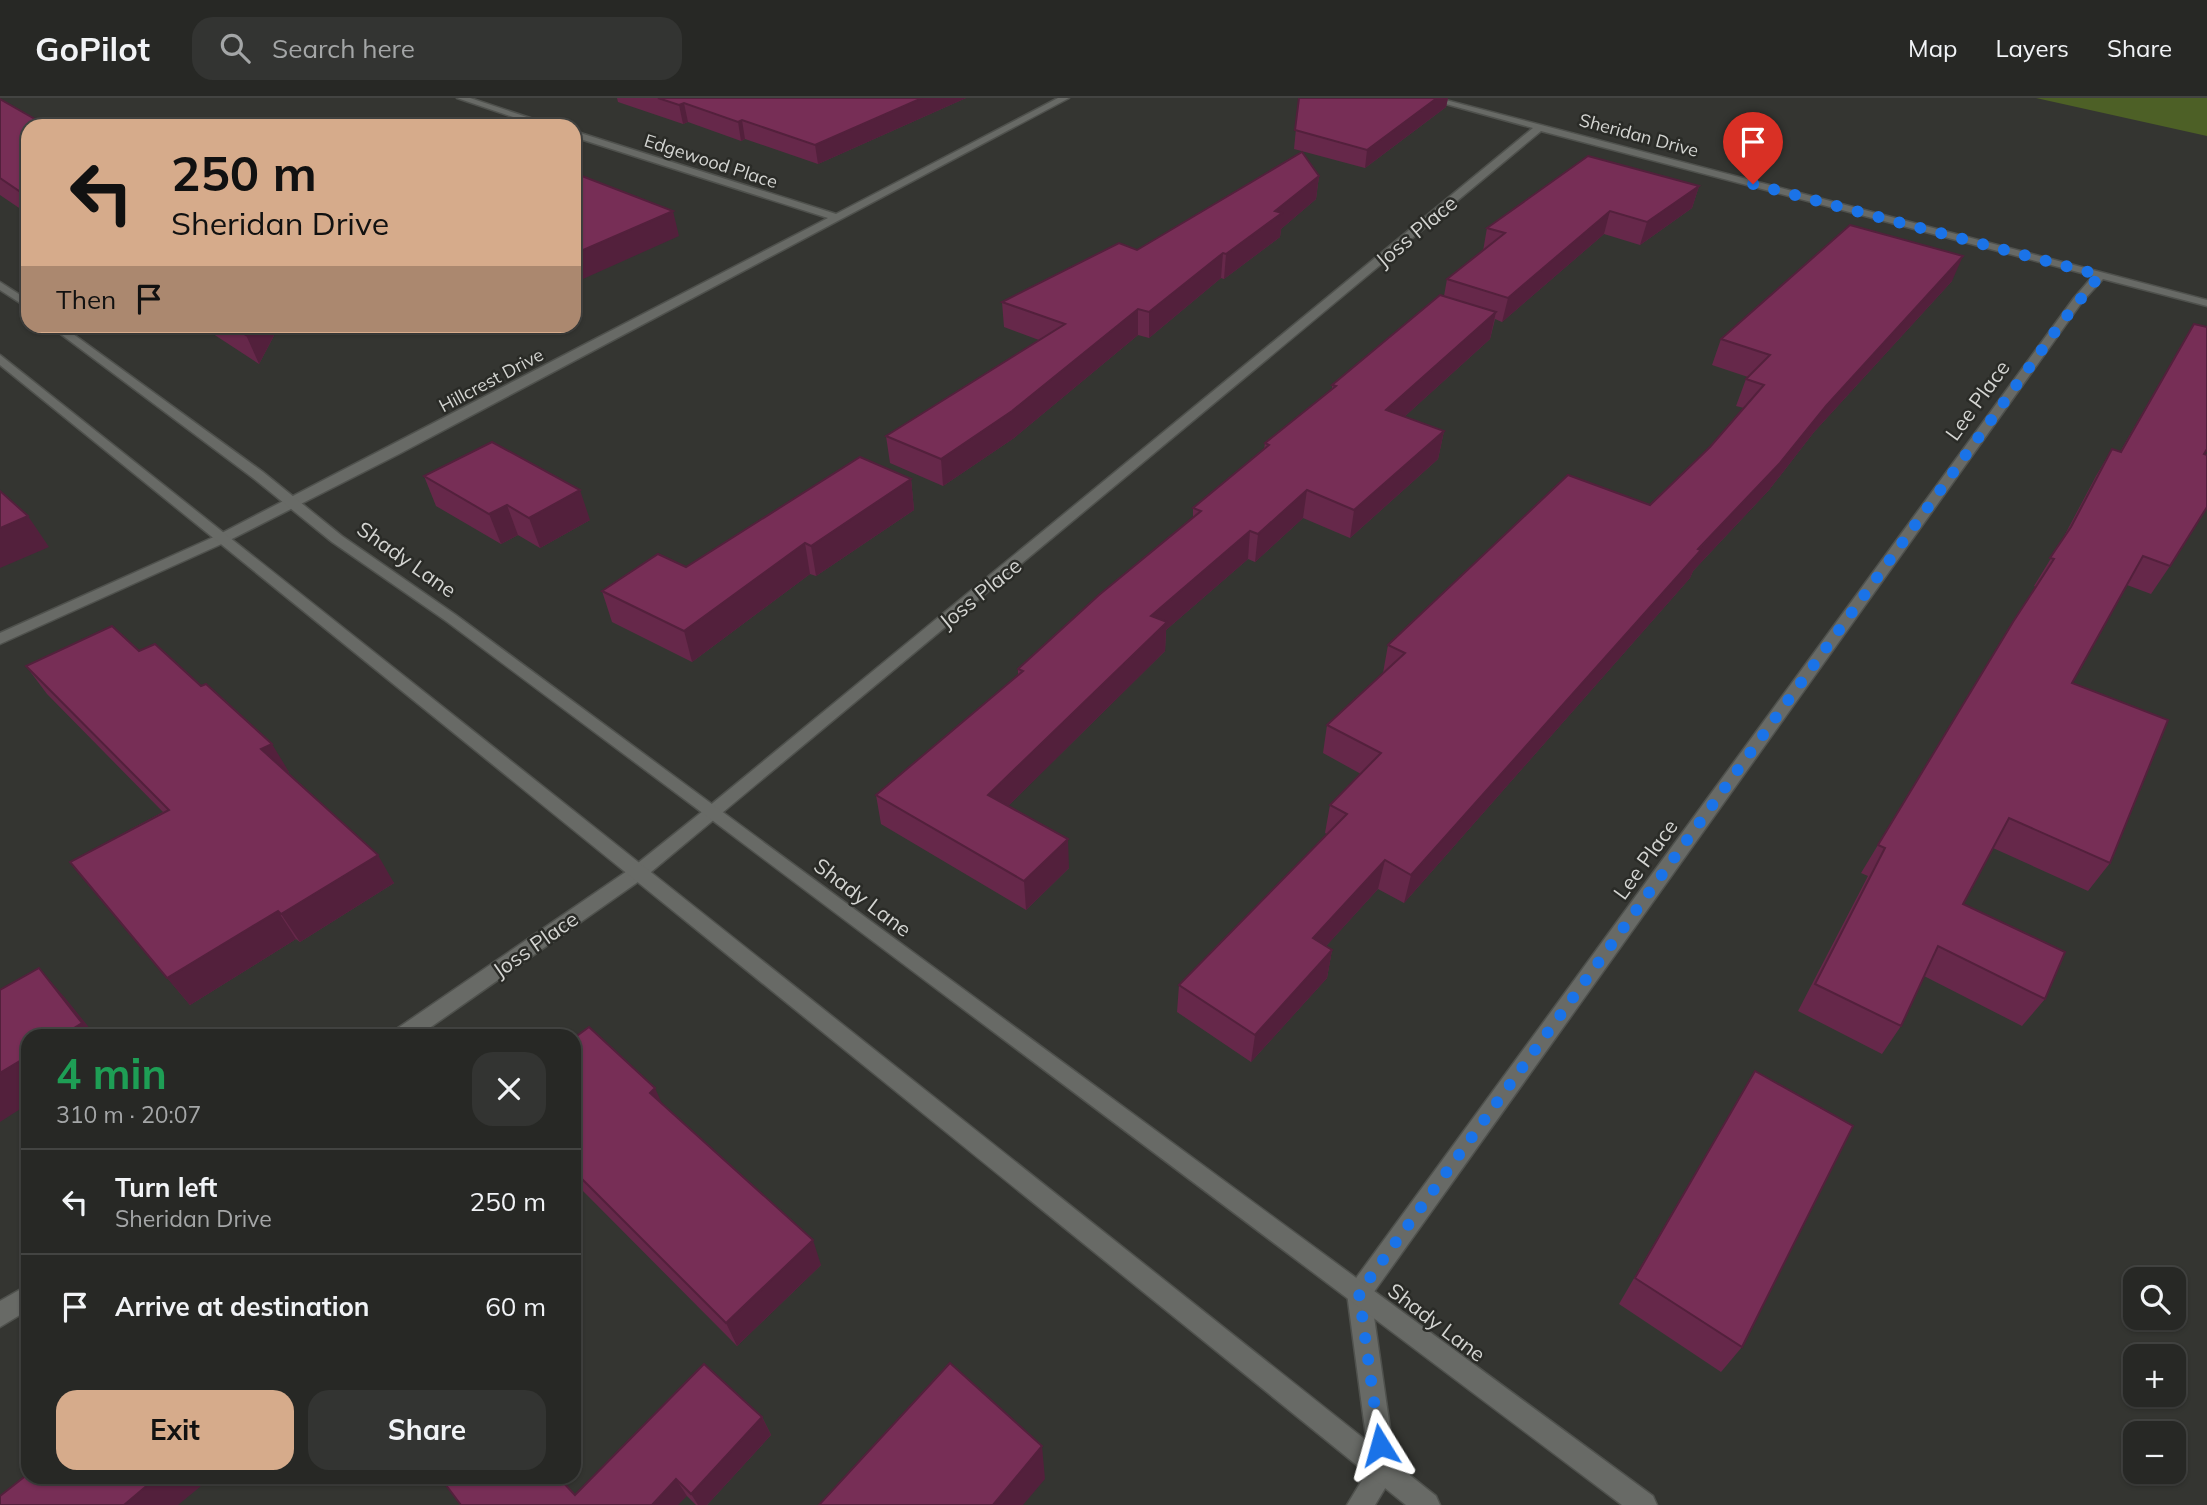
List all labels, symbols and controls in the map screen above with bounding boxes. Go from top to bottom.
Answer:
search box [192,17,682,80]
text: GoPilot [35,28,150,69]
icon: search [216,29,254,67]
text: Search here [272,32,415,65]
text: Map [1908,33,1957,63]
text: Layers [1995,33,2069,63]
text: Share [2107,33,2172,63]
street label: Sheridan Drive [1577,108,1701,162]
pin [1723,112,1783,184]
icon: arrive [1734,123,1772,161]
street label: Edgewood Place [641,129,781,193]
text: 250 m [171,142,317,203]
icon: left [56,147,147,238]
street label: Joss Place [1370,190,1462,272]
text: Sheridan Drive [171,203,389,243]
icon: arrive [130,280,168,318]
text: Then [56,283,116,316]
street label: Hillcrest Drive [435,343,547,417]
street label: Lee Place [1939,355,2015,445]
street label: Shady Lane [352,515,462,603]
street label: Joss Place [934,552,1026,634]
street label: Lee Place [1607,814,1683,904]
street label: Shady Lane [809,852,917,942]
street label: Joss Place [487,905,583,983]
text: 4 min [56,1047,167,1100]
button: close [472,1052,546,1126]
text: 310 m · 20:07 [56,1100,201,1129]
text: Turn left [115,1171,217,1204]
icon: left [56,1183,94,1221]
text: 250 m [470,1185,546,1218]
text: Sheridan Drive [115,1204,272,1233]
map controls [2123,1267,2186,1484]
button: search [2123,1267,2186,1330]
street label: Shady Lane [1383,1277,1491,1367]
icon: arrive [56,1288,94,1326]
text: Arrive at destination [115,1290,370,1323]
text: 60 m [485,1290,546,1323]
button: + [2123,1344,2186,1407]
button: Exit [56,1390,294,1470]
button: Share [308,1390,546,1470]
position arrow [1343,1408,1417,1482]
button: − [2123,1421,2186,1484]

